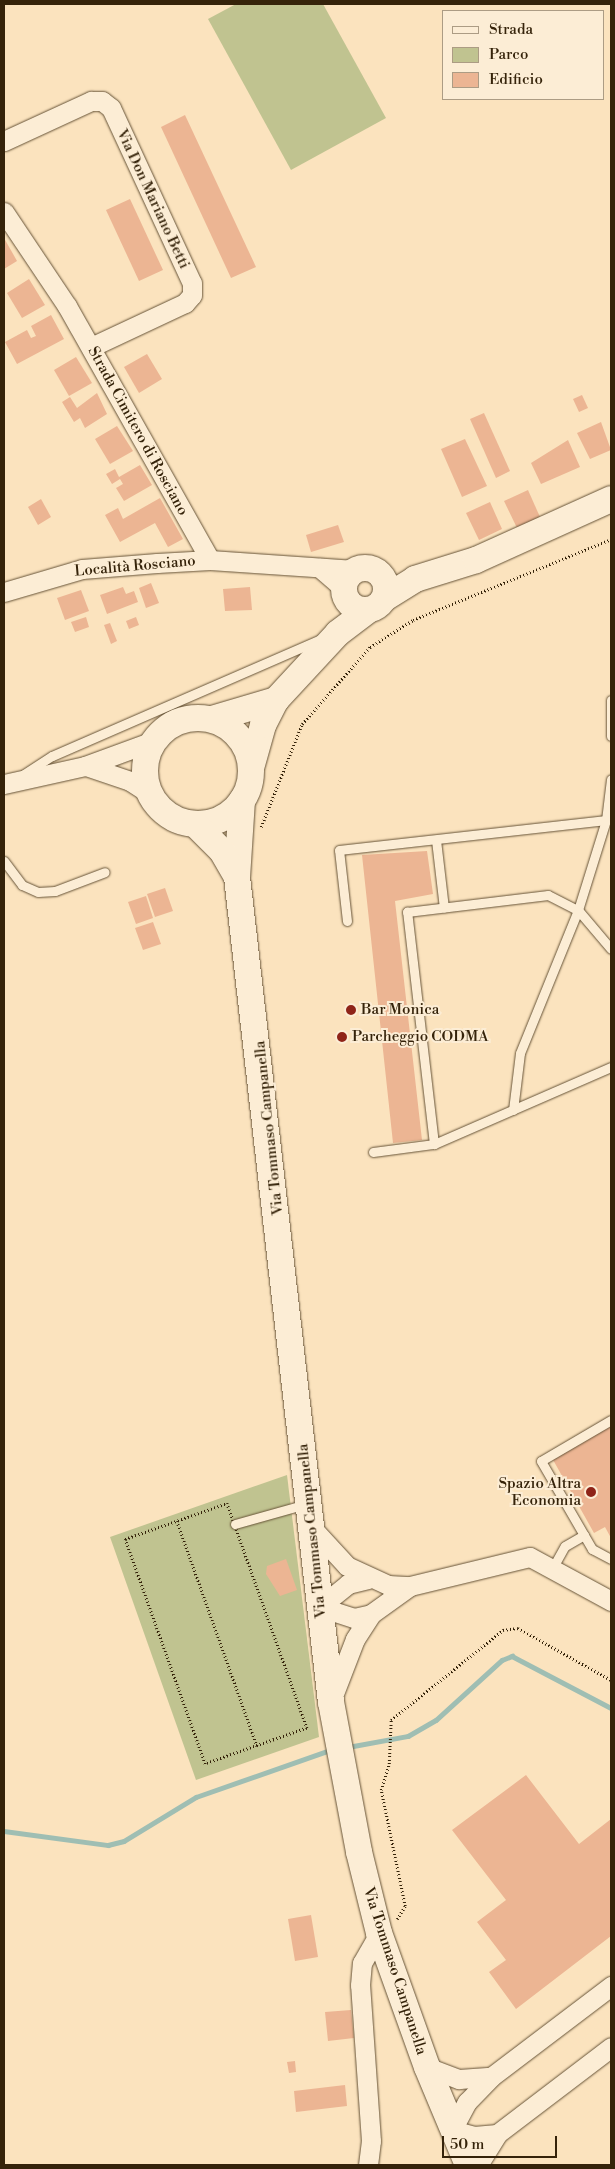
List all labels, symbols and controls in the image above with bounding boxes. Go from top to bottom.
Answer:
legend [442,10,605,100]
text: Strada [489,20,533,39]
text: Parco [489,45,528,64]
text: Edificio [489,70,543,89]
street label: Via Don Mariano Betti [113,126,193,272]
street label: Strada Cimitero di Rosciano [84,343,192,519]
street label: Località Rosciano [74,552,196,580]
place label: Bar Monica [361,1001,439,1019]
marker: Bar Monica [345,1004,357,1016]
place label: Parcheggio CODMA [352,1028,489,1046]
marker: Parcheggio CODMA [336,1031,348,1043]
street label: Via Tommaso Campanella [251,1040,287,1216]
street label: Via Tommaso Campanella [294,1443,330,1619]
place label: Spazio Altra Economia [498,1474,581,1509]
marker: Spazio Altra Economia [585,1486,597,1498]
street label: Via Tommaso Campanella [359,1885,431,2057]
scale bar [445,2126,560,2158]
text: 50 m [450,2135,484,2154]

